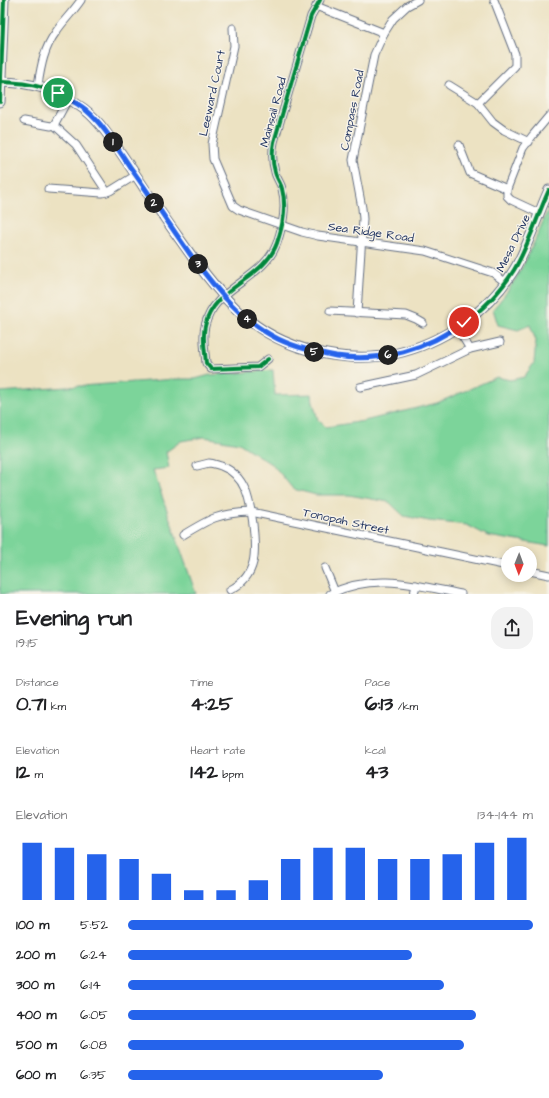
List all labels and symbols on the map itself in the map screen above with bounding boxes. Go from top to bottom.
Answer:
street label: Leeward Court [195,48,230,138]
street label: Compass Road [336,68,369,152]
street label: Mainsail Road [256,75,291,149]
pin [41,76,75,110]
pin: 1 [103,132,123,152]
pin: 2 [144,193,164,213]
street label: Mesa Drive [492,211,535,275]
street label: Sea Ridge Road [327,218,415,248]
pin: 3 [188,254,208,274]
pin [447,305,481,339]
pin: 4 [237,309,257,329]
pin: 5 [304,342,324,362]
pin: 6 [378,345,398,365]
street label: Tonopah Street [301,504,391,539]
north arrow [501,546,537,582]

